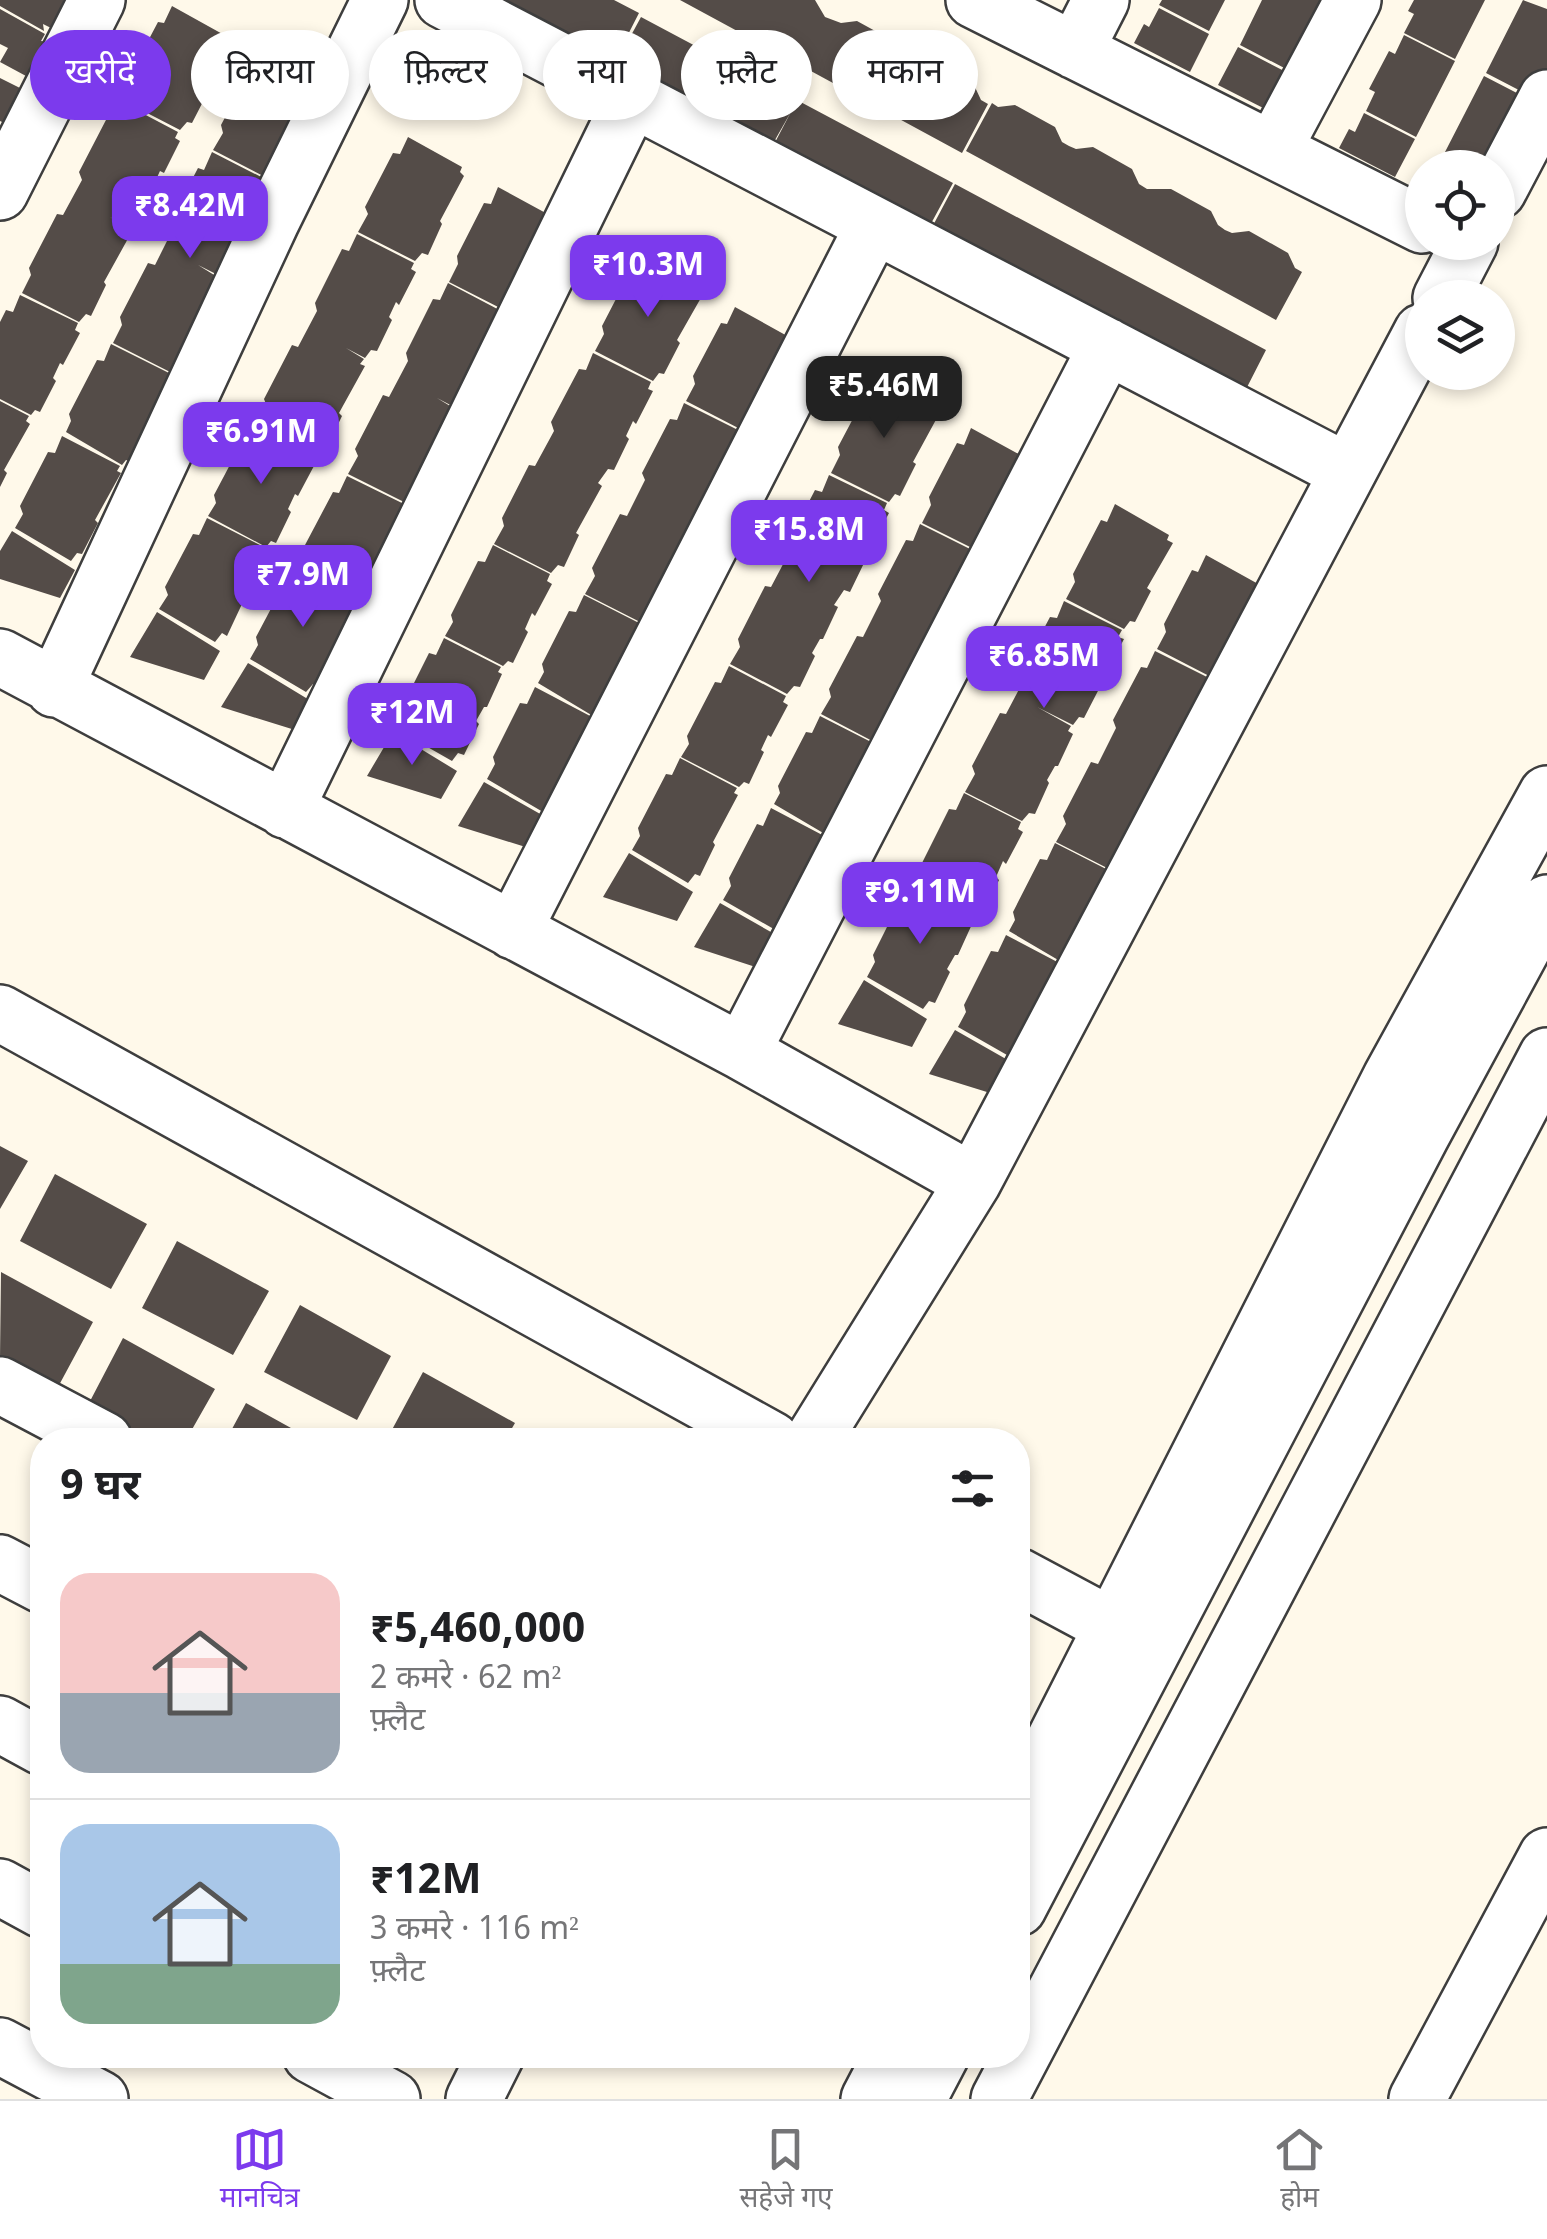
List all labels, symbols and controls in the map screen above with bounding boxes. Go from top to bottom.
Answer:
chip: खरीदें [30,30,171,120]
chip: किराया [191,30,349,120]
chip: फ़िल्टर [369,30,523,120]
chip: नया [543,30,661,120]
chip: फ़्लैट [681,30,812,120]
chip: मकान [832,30,978,120]
map controls [1405,150,1515,390]
button: locate [1405,150,1515,260]
pin: ₹8.42M [109,176,271,261]
text: ₹8.42M [134,187,246,229]
pin: ₹10.3M [567,235,729,320]
text: ₹10.3M [592,246,704,288]
button: layers [1405,280,1515,390]
pin: ₹5.46M [803,356,965,441]
text: ₹5.46M [828,367,940,409]
pin: ₹6.91M [180,402,342,487]
text: ₹6.91M [205,413,317,455]
pin: ₹15.8M [728,500,890,585]
text: ₹15.8M [753,511,865,553]
pin: ₹7.9M [233,545,373,630]
text: ₹7.9M [256,556,350,598]
pin: ₹6.85M [963,626,1125,711]
text: ₹6.85M [988,637,1100,679]
pin: ₹12M [353,683,471,768]
text: ₹12M [370,694,454,736]
pin: ₹9.11M [839,862,1001,947]
text: ₹9.11M [864,873,976,915]
text: 9 घर [60,1461,140,1516]
icon: filters [945,1461,1000,1516]
text: ₹5,460,000 [370,1604,585,1659]
icon: home [140,1613,260,1733]
text: 2 कमरे · 62 m² [370,1659,561,1701]
text: फ़्लैट [370,1701,425,1743]
text: ₹12M [370,1855,481,1910]
icon: home [140,1864,260,1984]
text: 3 कमरे · 116 m² [370,1910,579,1952]
text: फ़्लैट [370,1952,425,1994]
tab: मानचित्र [220,2122,300,2218]
tab: सहेजे गए [739,2122,833,2218]
tab: होम [1272,2122,1327,2218]

